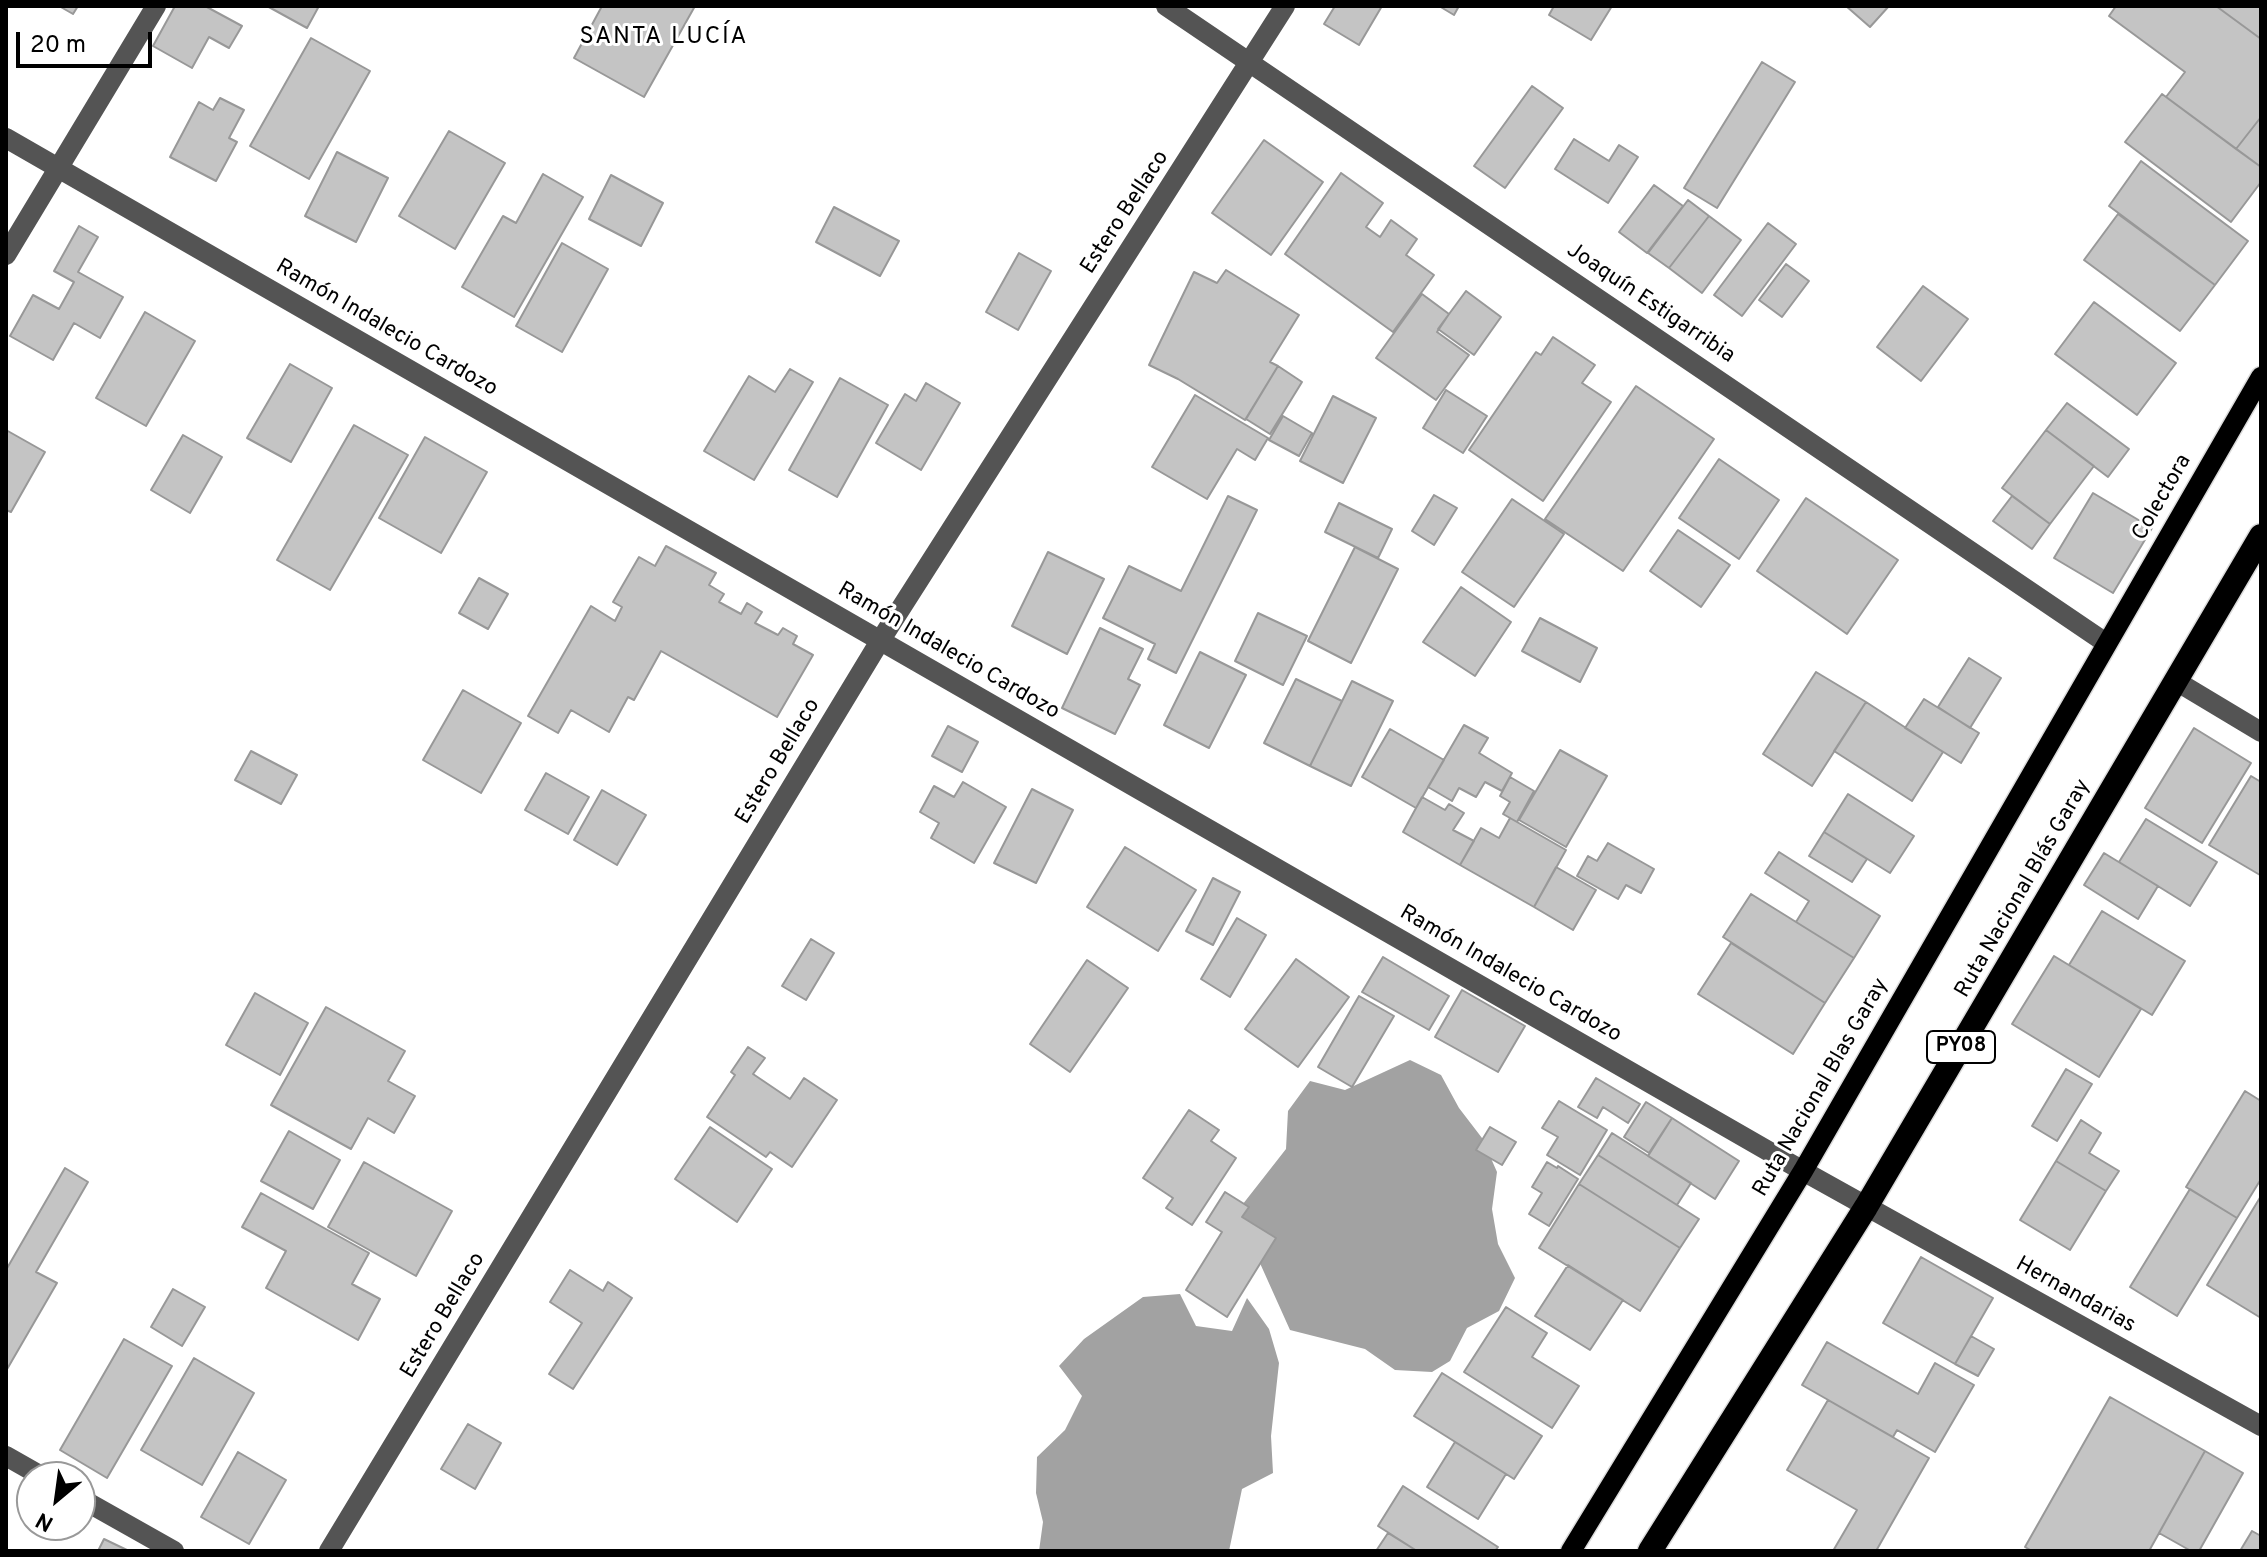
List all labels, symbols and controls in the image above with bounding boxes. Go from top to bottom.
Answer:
scale bar [20,16,156,66]
district label: SANTA LUCÍA [579,24,749,52]
text: 20 m [30,31,86,61]
street label: Estero Bellaco [1076,146,1176,280]
street label: Joaquín Estigarribia [1561,238,1739,370]
street label: Ramón Indalecio Cardozo [270,255,502,403]
street label: Colectora [2128,450,2198,546]
street label: Ramón Indalecio Cardozo [832,578,1064,726]
street label: Estero Bellaco [731,694,827,830]
street label: Ruta Nacional Blás Garay [1951,775,2097,1003]
street label: Ramón Indalecio Cardozo [1394,901,1626,1049]
street label: Ruta Nacional Blas Garay [1749,974,1895,1202]
road number: PY08 [1927,1031,1995,1063]
street label: Estero Bellaco [396,1248,492,1384]
street label: Hernandarias [2010,1252,2140,1340]
north arrow [16,1461,96,1541]
text: N [32,1505,59,1536]

